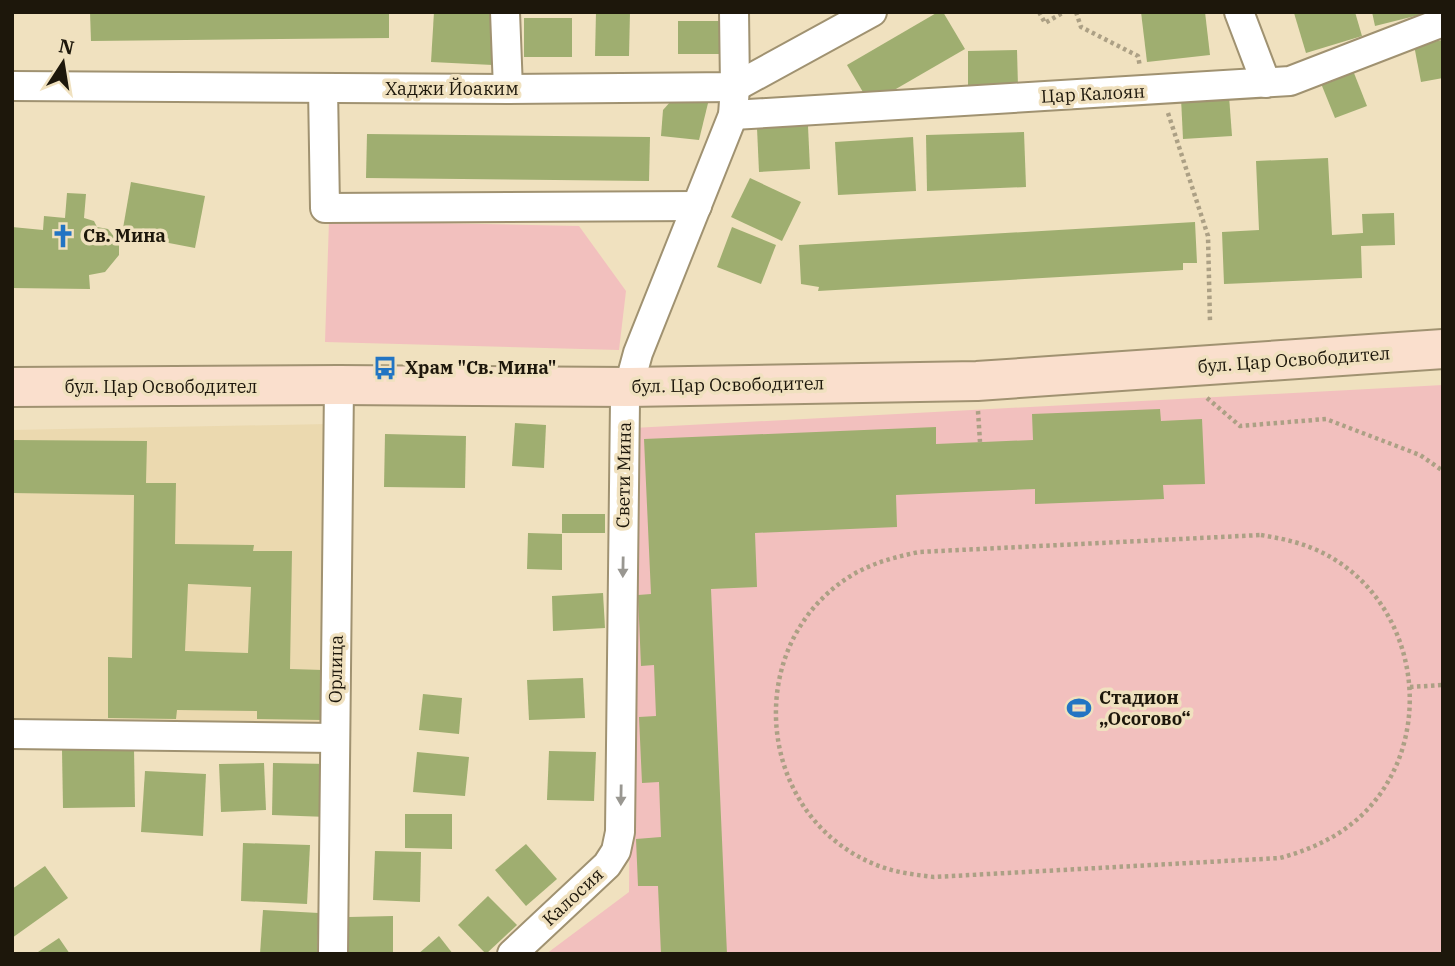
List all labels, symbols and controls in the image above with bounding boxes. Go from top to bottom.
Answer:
north arrow [28,28,98,98]
text: N [57,33,76,60]
street label: Хаджи Йоаким [385,77,519,100]
street label: Цар Калоян [1040,79,1146,108]
church icon: Св. Мина [49,222,77,250]
place label: Св. Мина [83,224,166,247]
street label: бул. Цар Освободител [1197,341,1391,378]
bus stop icon: Храм "Св. Мина" [371,354,399,382]
place label: Храм "Св. Мина" [405,356,557,379]
street label: бул. Цар Освободител [631,371,825,398]
street label: бул. Цар Освободител [65,375,257,398]
street label: Свети Мина [611,421,636,528]
one-way arrow [618,557,629,579]
street label: Орлица [323,634,348,703]
place label: Стадион „Осогово“ [1099,686,1191,730]
sports icon: Стадион „Осогово“ [1065,694,1093,722]
one-way arrow [615,784,627,806]
street label: Калосия [537,863,608,931]

